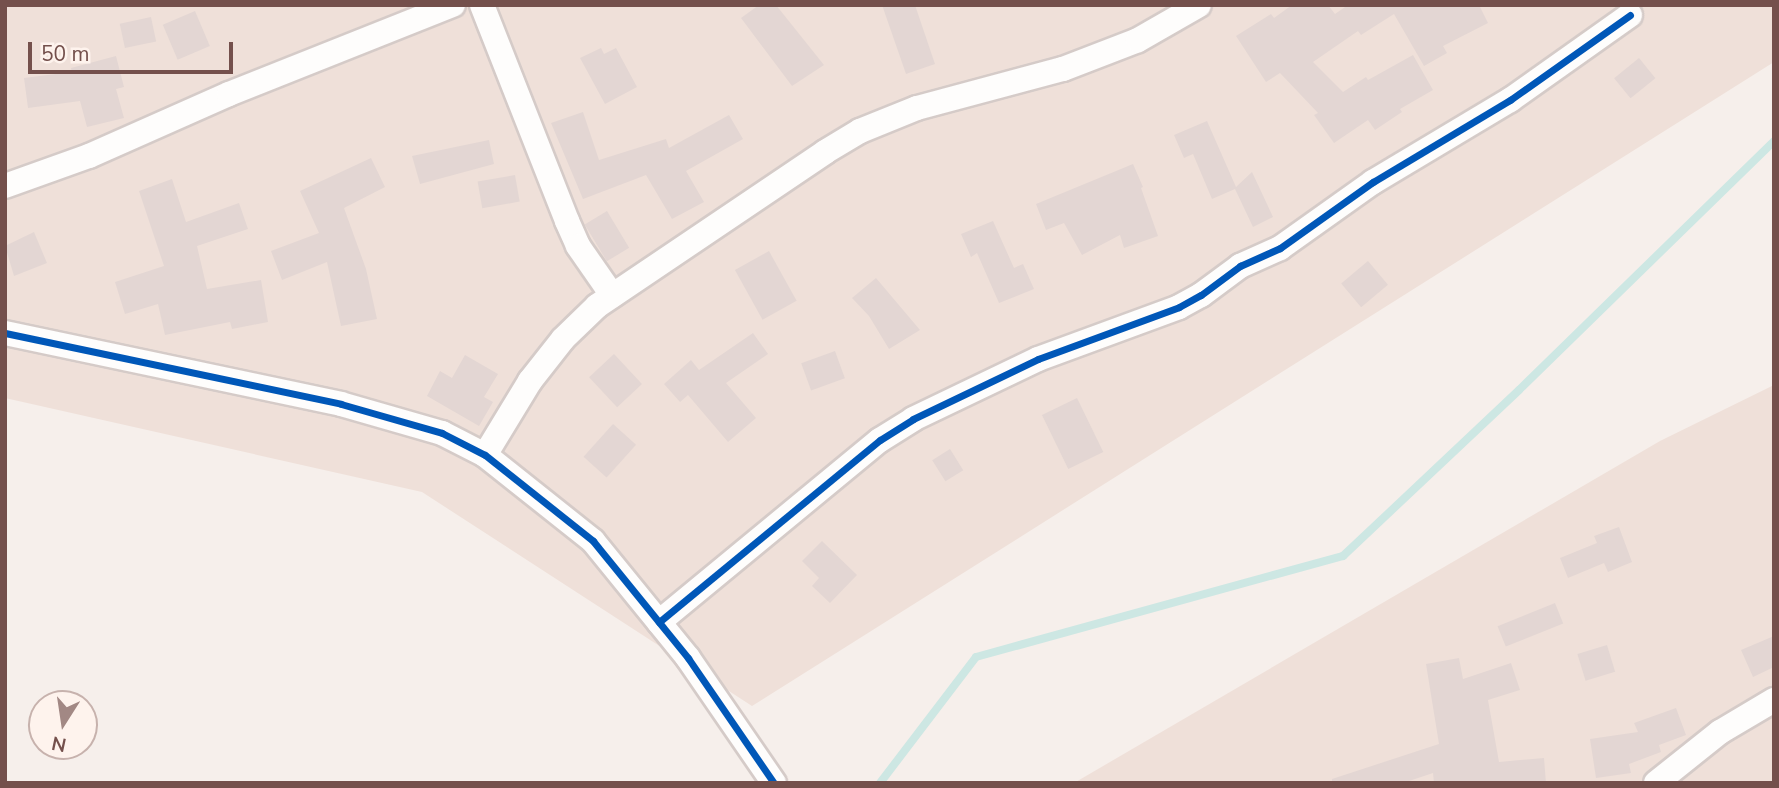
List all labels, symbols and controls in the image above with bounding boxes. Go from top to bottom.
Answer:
scale bar [32,28,236,72]
text: 50 m [41,40,90,68]
north arrow [28,690,98,760]
text: N [49,729,69,758]

